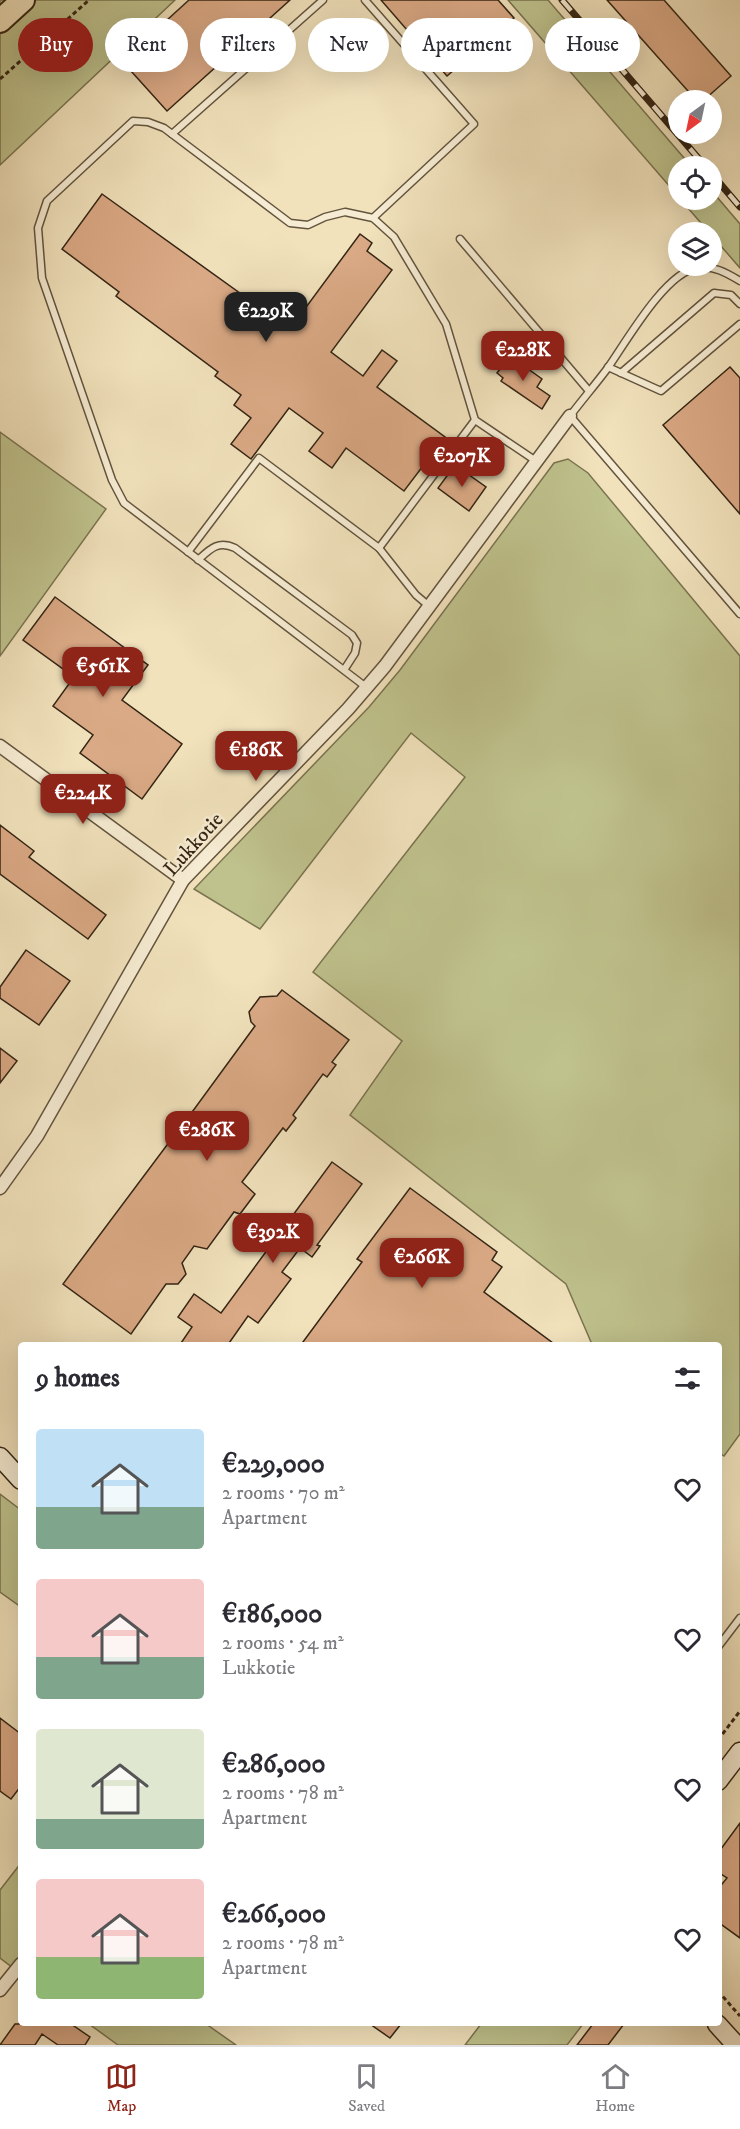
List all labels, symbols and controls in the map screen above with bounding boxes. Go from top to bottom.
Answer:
chip: Buy [18,18,93,72]
chip: Rent [105,18,188,72]
chip: Filters [200,18,296,72]
chip: New [308,18,389,72]
chip: Apartment [401,18,533,72]
chip: House [545,18,640,72]
north arrow [668,90,722,144]
map controls [668,90,722,276]
button: locate [668,156,722,210]
button: layers [668,222,722,276]
pin: €229K [224,292,308,343]
text: €229K [238,299,294,324]
pin: €228K [481,331,565,382]
text: €228K [495,338,551,363]
pin: €207K [420,437,504,488]
text: €207K [434,444,490,469]
pin: €561K [61,647,145,698]
text: €561K [76,654,130,679]
pin: €186K [214,731,298,782]
text: €186K [229,738,283,763]
pin: €224K [41,774,125,825]
text: €224K [55,781,111,806]
street label: Lukkotie [158,807,229,882]
pin: €286K [165,1111,249,1162]
text: €286K [179,1118,235,1143]
pin: €392K [231,1213,315,1264]
text: €392K [246,1220,300,1245]
pin: €266K [380,1238,464,1289]
text: €266K [394,1245,450,1270]
text: 9 homes [36,1362,120,1395]
icon: filters [671,1362,704,1395]
text: €229,000 [222,1448,325,1481]
icon: home [84,1453,156,1525]
icon: heart [671,1473,704,1506]
text: 2 rooms · 70 m² [222,1481,345,1506]
text: Apartment [222,1506,307,1531]
text: €186,000 [222,1598,322,1631]
icon: home [84,1603,156,1675]
icon: heart [671,1623,704,1656]
text: 2 rooms · 54 m² [222,1631,344,1656]
text: Lukkotie [222,1656,295,1681]
text: €286,000 [222,1748,326,1781]
icon: home [84,1753,156,1825]
icon: heart [671,1773,704,1806]
text: 2 rooms · 78 m² [222,1781,344,1806]
text: Apartment [222,1806,307,1831]
text: €266,000 [222,1898,326,1931]
icon: home [84,1903,156,1975]
icon: heart [671,1923,704,1956]
text: 2 rooms · 78 m² [222,1931,344,1956]
text: Apartment [222,1956,307,1981]
tab: Map [105,2060,138,2116]
tab: Saved [348,2060,385,2116]
tab: Home [595,2060,635,2116]

